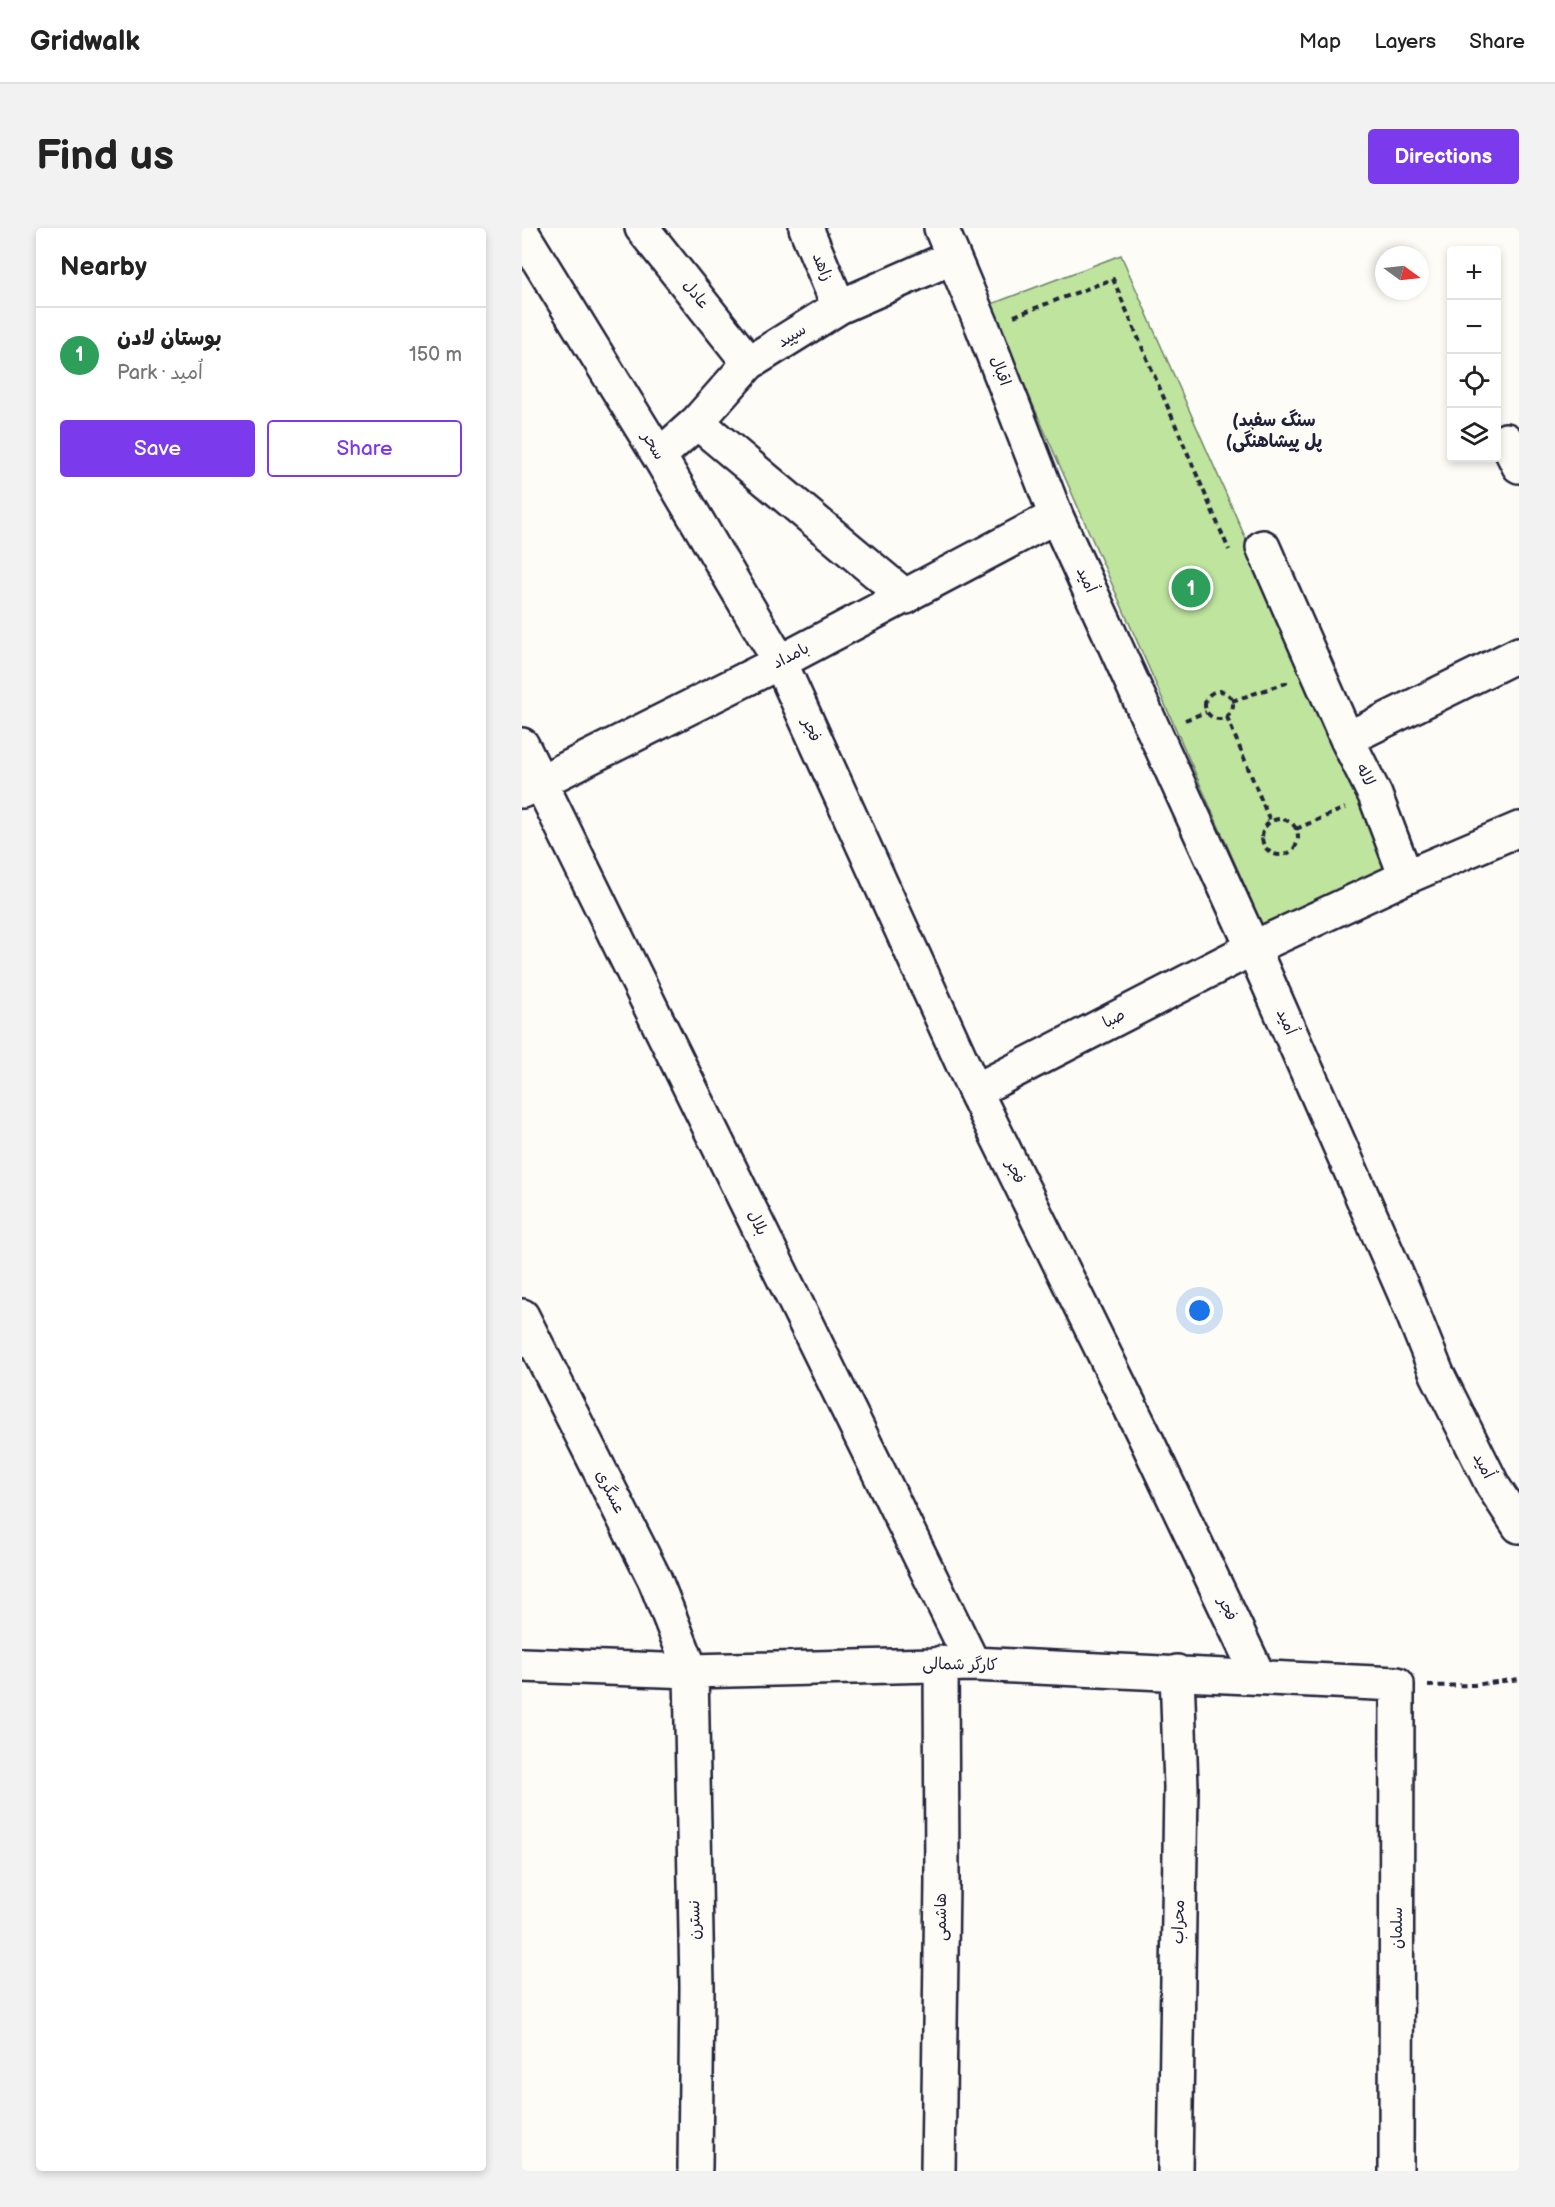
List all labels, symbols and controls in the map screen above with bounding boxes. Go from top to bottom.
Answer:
text: Gridwalk [30,25,140,58]
text: Map [1299,29,1341,54]
text: Layers [1374,29,1436,54]
text: Share [1469,29,1525,54]
button: Directions [1368,129,1519,184]
text: Find us [36,131,174,182]
north arrow [1375,246,1429,300]
map controls [1447,246,1501,462]
button: + [1447,246,1501,300]
street label: زاهد [808,250,836,284]
text: Nearby [60,252,147,283]
street label: عادل [679,276,713,314]
button: − [1447,300,1501,354]
street label: سپید [774,320,810,352]
text: بوستان لادن [117,325,222,352]
text: 1 [75,343,84,367]
text: 150 m [409,343,462,367]
street label: اقبال [986,353,1014,389]
button: locate [1447,354,1501,408]
text: Park · اُمید [117,361,203,385]
button: layers [1447,408,1501,462]
district label: (سنگ سفید (پل پیشاهنگی [1226,409,1323,453]
button: Save [60,420,255,477]
button: Share [267,420,462,477]
street label: سحر [636,427,669,464]
street label: اُمید [1072,563,1103,596]
pin: 1 [1172,566,1210,610]
street label: بامداد [770,639,812,673]
street label: فجر [797,713,825,745]
street label: لاله [1351,761,1379,789]
street label: صبا [1100,1005,1128,1033]
street label: اُمید [1272,1005,1303,1038]
street label: فجر [1000,1155,1029,1187]
street label: بلال [743,1207,771,1239]
your location [1185,1296,1214,1325]
street label: اُمید [1469,1449,1500,1482]
street label: عسگری [591,1467,630,1517]
street label: فجر [1213,1592,1241,1624]
street label: کارگر شمالی [922,1654,998,1675]
street label: هاشمی [932,1893,951,1941]
street label: نسترن [685,1900,705,1940]
street label: محراب [1169,1900,1189,1944]
street label: سلمان [1388,1907,1407,1949]

